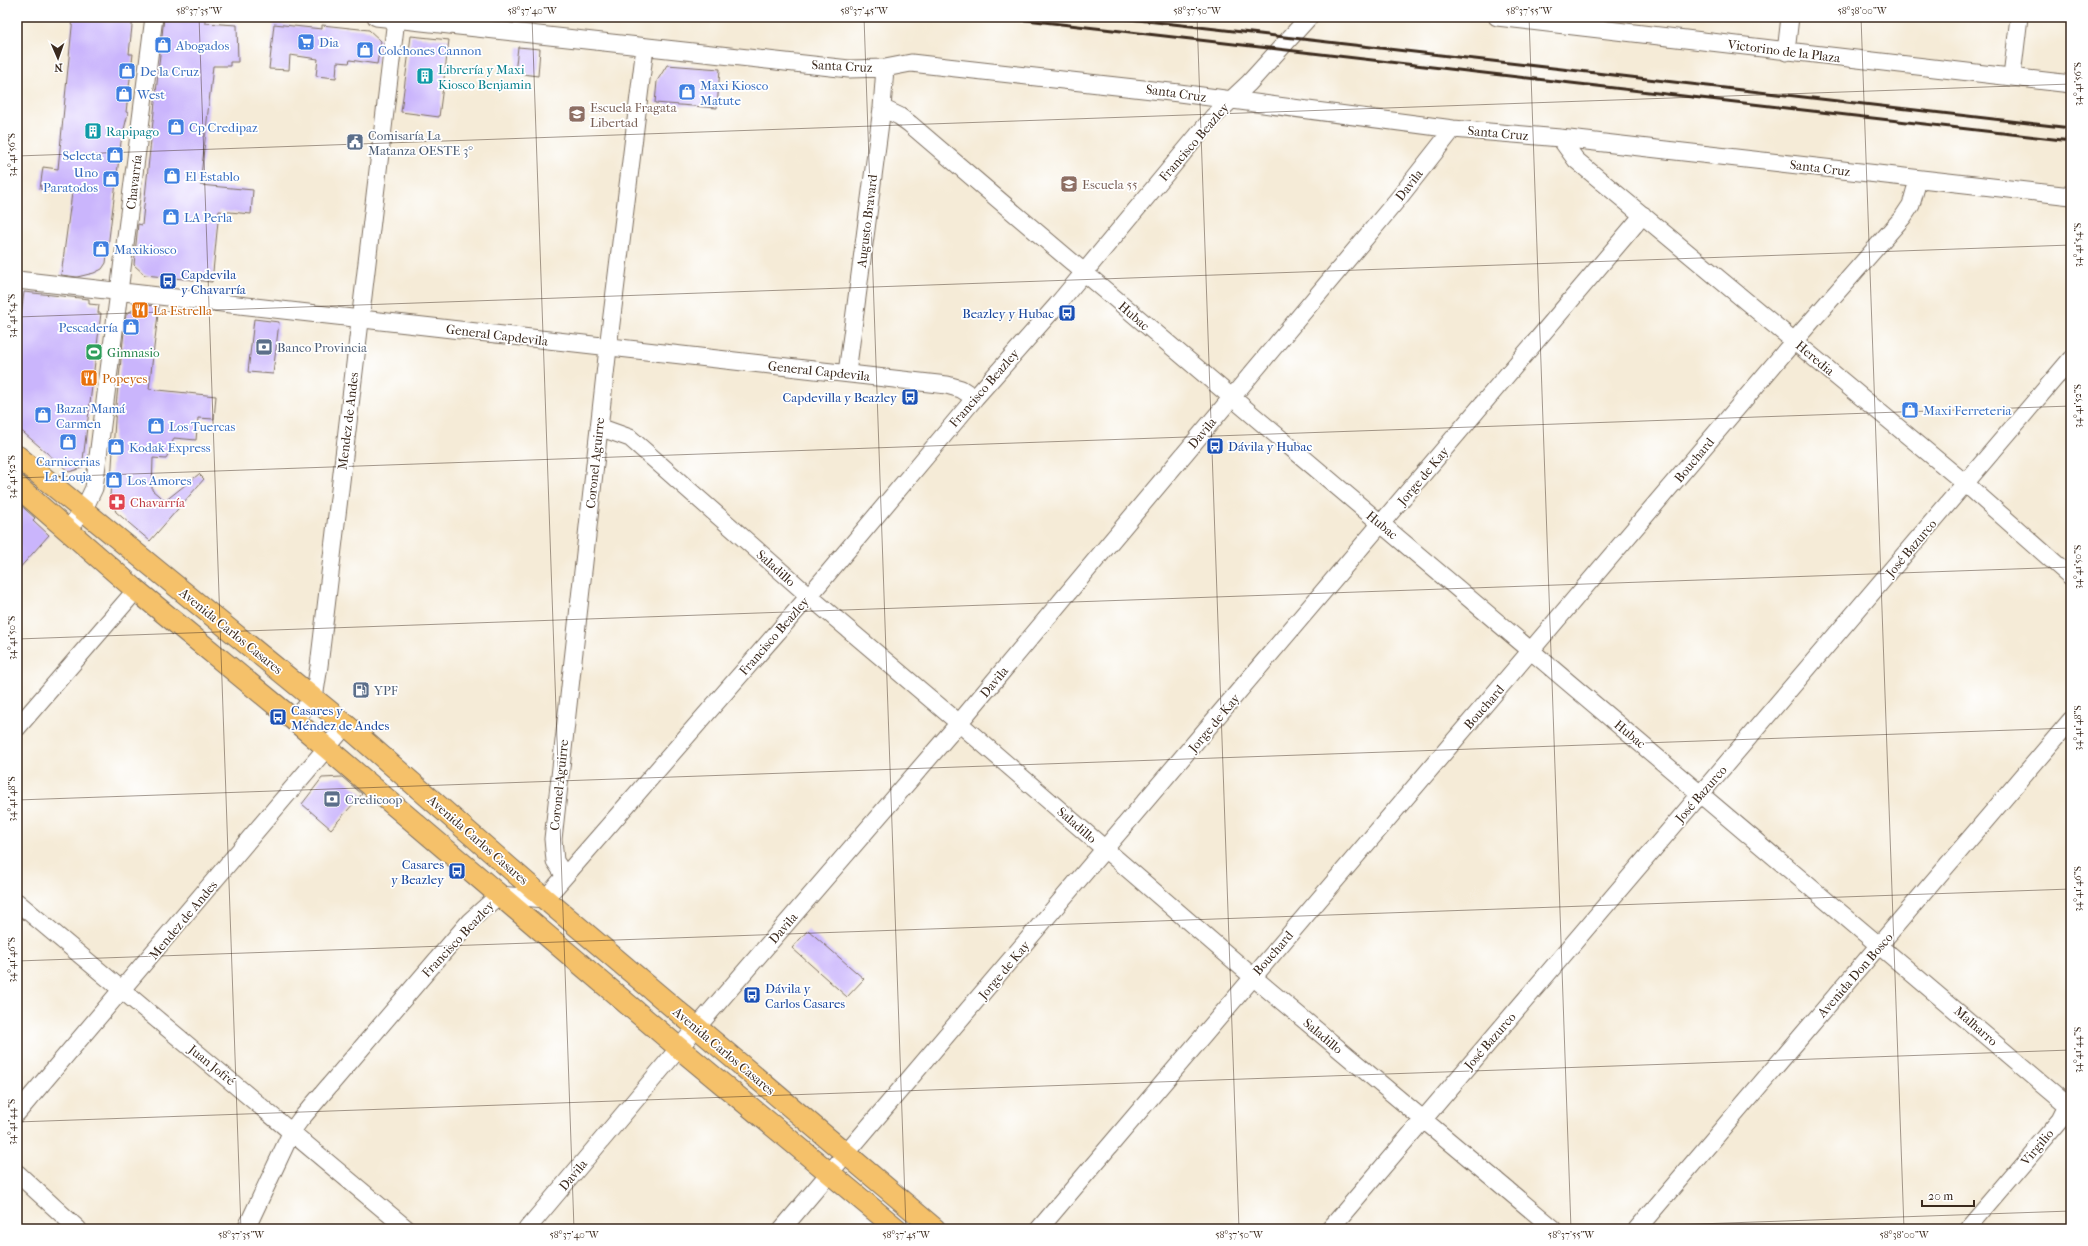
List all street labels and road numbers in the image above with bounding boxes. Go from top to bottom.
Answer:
street label: Victorino de la Plaza [1726,37,1842,65]
street label: Santa Cruz [811,57,873,75]
street label: Santa Cruz [1145,81,1207,105]
street label: Francisco Beazley [1156,99,1233,184]
street label: Santa Cruz [1467,123,1529,143]
street label: Chavarría [123,153,145,210]
street label: Santa Cruz [1789,157,1851,179]
street label: Davila [1392,166,1426,204]
street label: Augusto Bravard [854,173,880,269]
street label: Hubac [1115,299,1153,334]
street label: General Capdevila [445,321,550,349]
street label: Heredia [1793,338,1838,379]
street label: Francisco Beazley [946,345,1023,430]
street label: General Capdevila [767,358,872,384]
street label: Mendez de Andes [335,371,361,471]
street label: Davila [1185,414,1220,451]
street label: Coronel Aguirre [583,416,607,509]
street label: Bouchard [1671,434,1718,485]
street label: Jorge de Kay [1394,443,1452,509]
street label: Hubac [1363,508,1401,542]
street label: José Bazurco [1882,516,1940,581]
street label: Saladillo [754,547,799,590]
street label: Avenida Carlos Casares [176,584,286,677]
street label: Francisco Beazley [736,593,813,678]
street label: Davila [977,663,1012,700]
street label: Bouchard [1461,681,1508,732]
street label: Jorge de Kay [1185,690,1243,756]
street label: Hubac [1611,717,1649,751]
street label: Coronel Aguirre [547,738,571,831]
street label: José Bazurco [1672,762,1730,826]
street label: Avenida Carlos Casares [424,792,531,888]
street label: Saladillo [1054,804,1100,846]
street label: Mendez de Andes [146,877,220,962]
street label: Francisco Beazley [419,897,498,980]
street label: Davila [766,909,801,946]
street label: Bouchard [1250,927,1297,978]
street label: Avenida Don Bosco [1814,929,1896,1021]
street label: Jorge de Kay [975,937,1033,1003]
street label: Avenida Carlos Casares [669,1003,778,1098]
street label: Malharro [1951,1003,2001,1049]
street label: José Bazurco [1461,1009,1519,1073]
street label: Saladillo [1300,1015,1346,1057]
street label: Juan Jofré [185,1041,239,1089]
street label: Virgilio [2017,1126,2057,1169]
street label: Davila [556,1156,591,1193]

